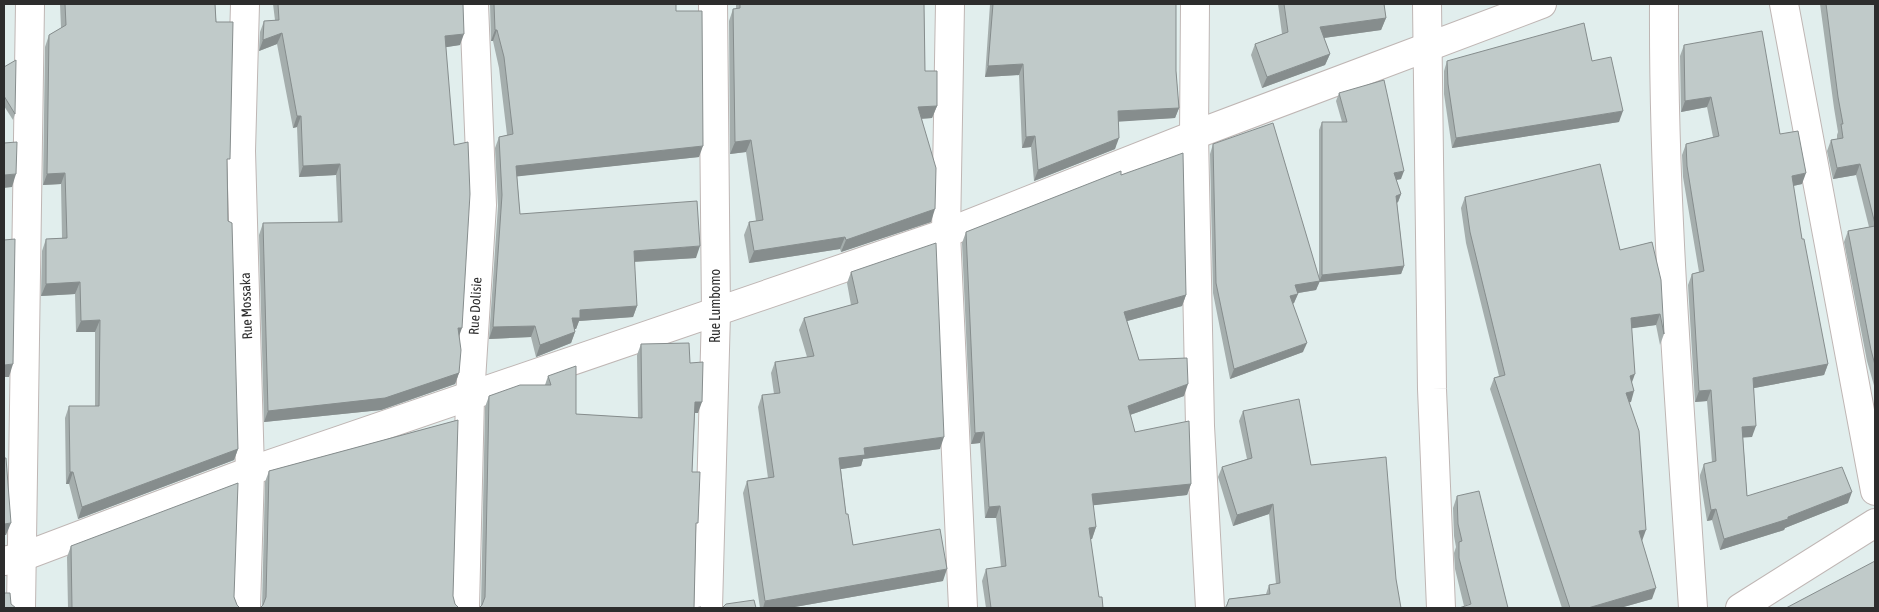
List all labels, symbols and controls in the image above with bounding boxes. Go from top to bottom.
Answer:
street label: Rue Lumbomo [707,269,723,343]
street label: Rue Mossaka [237,272,255,340]
street label: Rue Dolisie [465,277,485,335]

